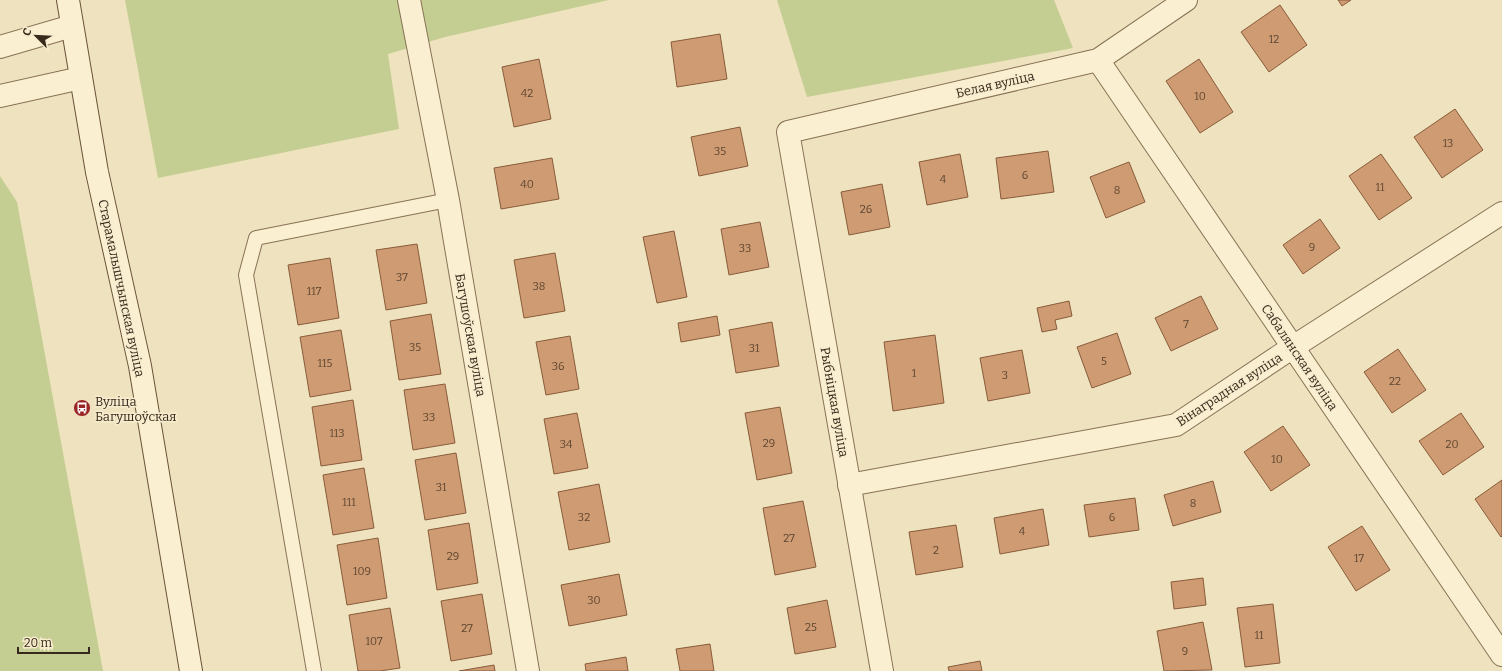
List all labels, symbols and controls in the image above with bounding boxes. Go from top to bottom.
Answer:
north arrow [16,16,56,56]
text: С [20,26,35,38]
house number: 12 [1269,33,1279,46]
street label: Белая вуліца [954,68,1036,101]
house number: 42 [521,87,533,100]
house number: 10 [1194,90,1206,103]
house number: 13 [1443,137,1453,150]
house number: 35 [714,145,726,158]
house number: 6 [1022,169,1028,182]
house number: 4 [940,173,947,186]
house number: 40 [520,178,534,191]
house number: 11 [1376,181,1385,194]
house number: 8 [1114,184,1120,197]
street label: Старамалышчынская вуліца [95,198,148,378]
house number: 26 [860,203,872,216]
house number: 9 [1309,241,1315,254]
house number: 33 [739,242,751,255]
house number: 37 [396,271,408,284]
street label: Багушоўская вуліца [452,272,489,398]
house number: 38 [533,280,545,293]
house number: 117 [307,285,322,298]
street label: Сабалянская вуліца [1258,301,1341,413]
house number: 7 [1183,318,1189,331]
house number: 35 [409,341,421,354]
house number: 31 [749,342,760,355]
street label: Рыбніцкая вуліца [817,346,852,458]
street label: Вінаградная вуліца [1174,350,1285,429]
house number: 5 [1101,355,1107,368]
house number: 115 [318,357,333,370]
house number: 36 [552,360,564,373]
house number: 1 [912,367,917,380]
house number: 3 [1002,369,1008,382]
house number: 22 [1389,375,1401,388]
place label: Вуліца Багушоўская [95,394,177,424]
bus stop icon: Вуліца Багушоўская [72,398,92,418]
house number: 33 [423,411,435,424]
house number: 113 [329,427,345,440]
house number: 29 [763,437,775,450]
house number: 34 [560,438,573,451]
house number: 20 [1445,438,1459,451]
house number: 10 [1271,453,1283,466]
house number: 31 [436,481,447,494]
house number: 111 [342,496,356,509]
house number: 8 [1190,497,1196,510]
house number: 32 [578,511,590,524]
house number: 6 [1109,511,1115,524]
house number: 4 [1019,525,1026,538]
house number: 27 [783,532,795,545]
house number: 2 [933,544,939,557]
house number: 29 [447,550,459,563]
house number: 17 [1354,552,1364,565]
house number: 109 [353,565,371,578]
house number: 30 [587,594,601,607]
house number: 25 [805,621,817,634]
house number: 27 [461,622,473,635]
scale bar [18,629,89,655]
house number: 11 [1255,629,1264,642]
house number: 107 [365,635,383,648]
text: 20 m [24,636,53,650]
house number: 9 [1182,645,1188,658]

